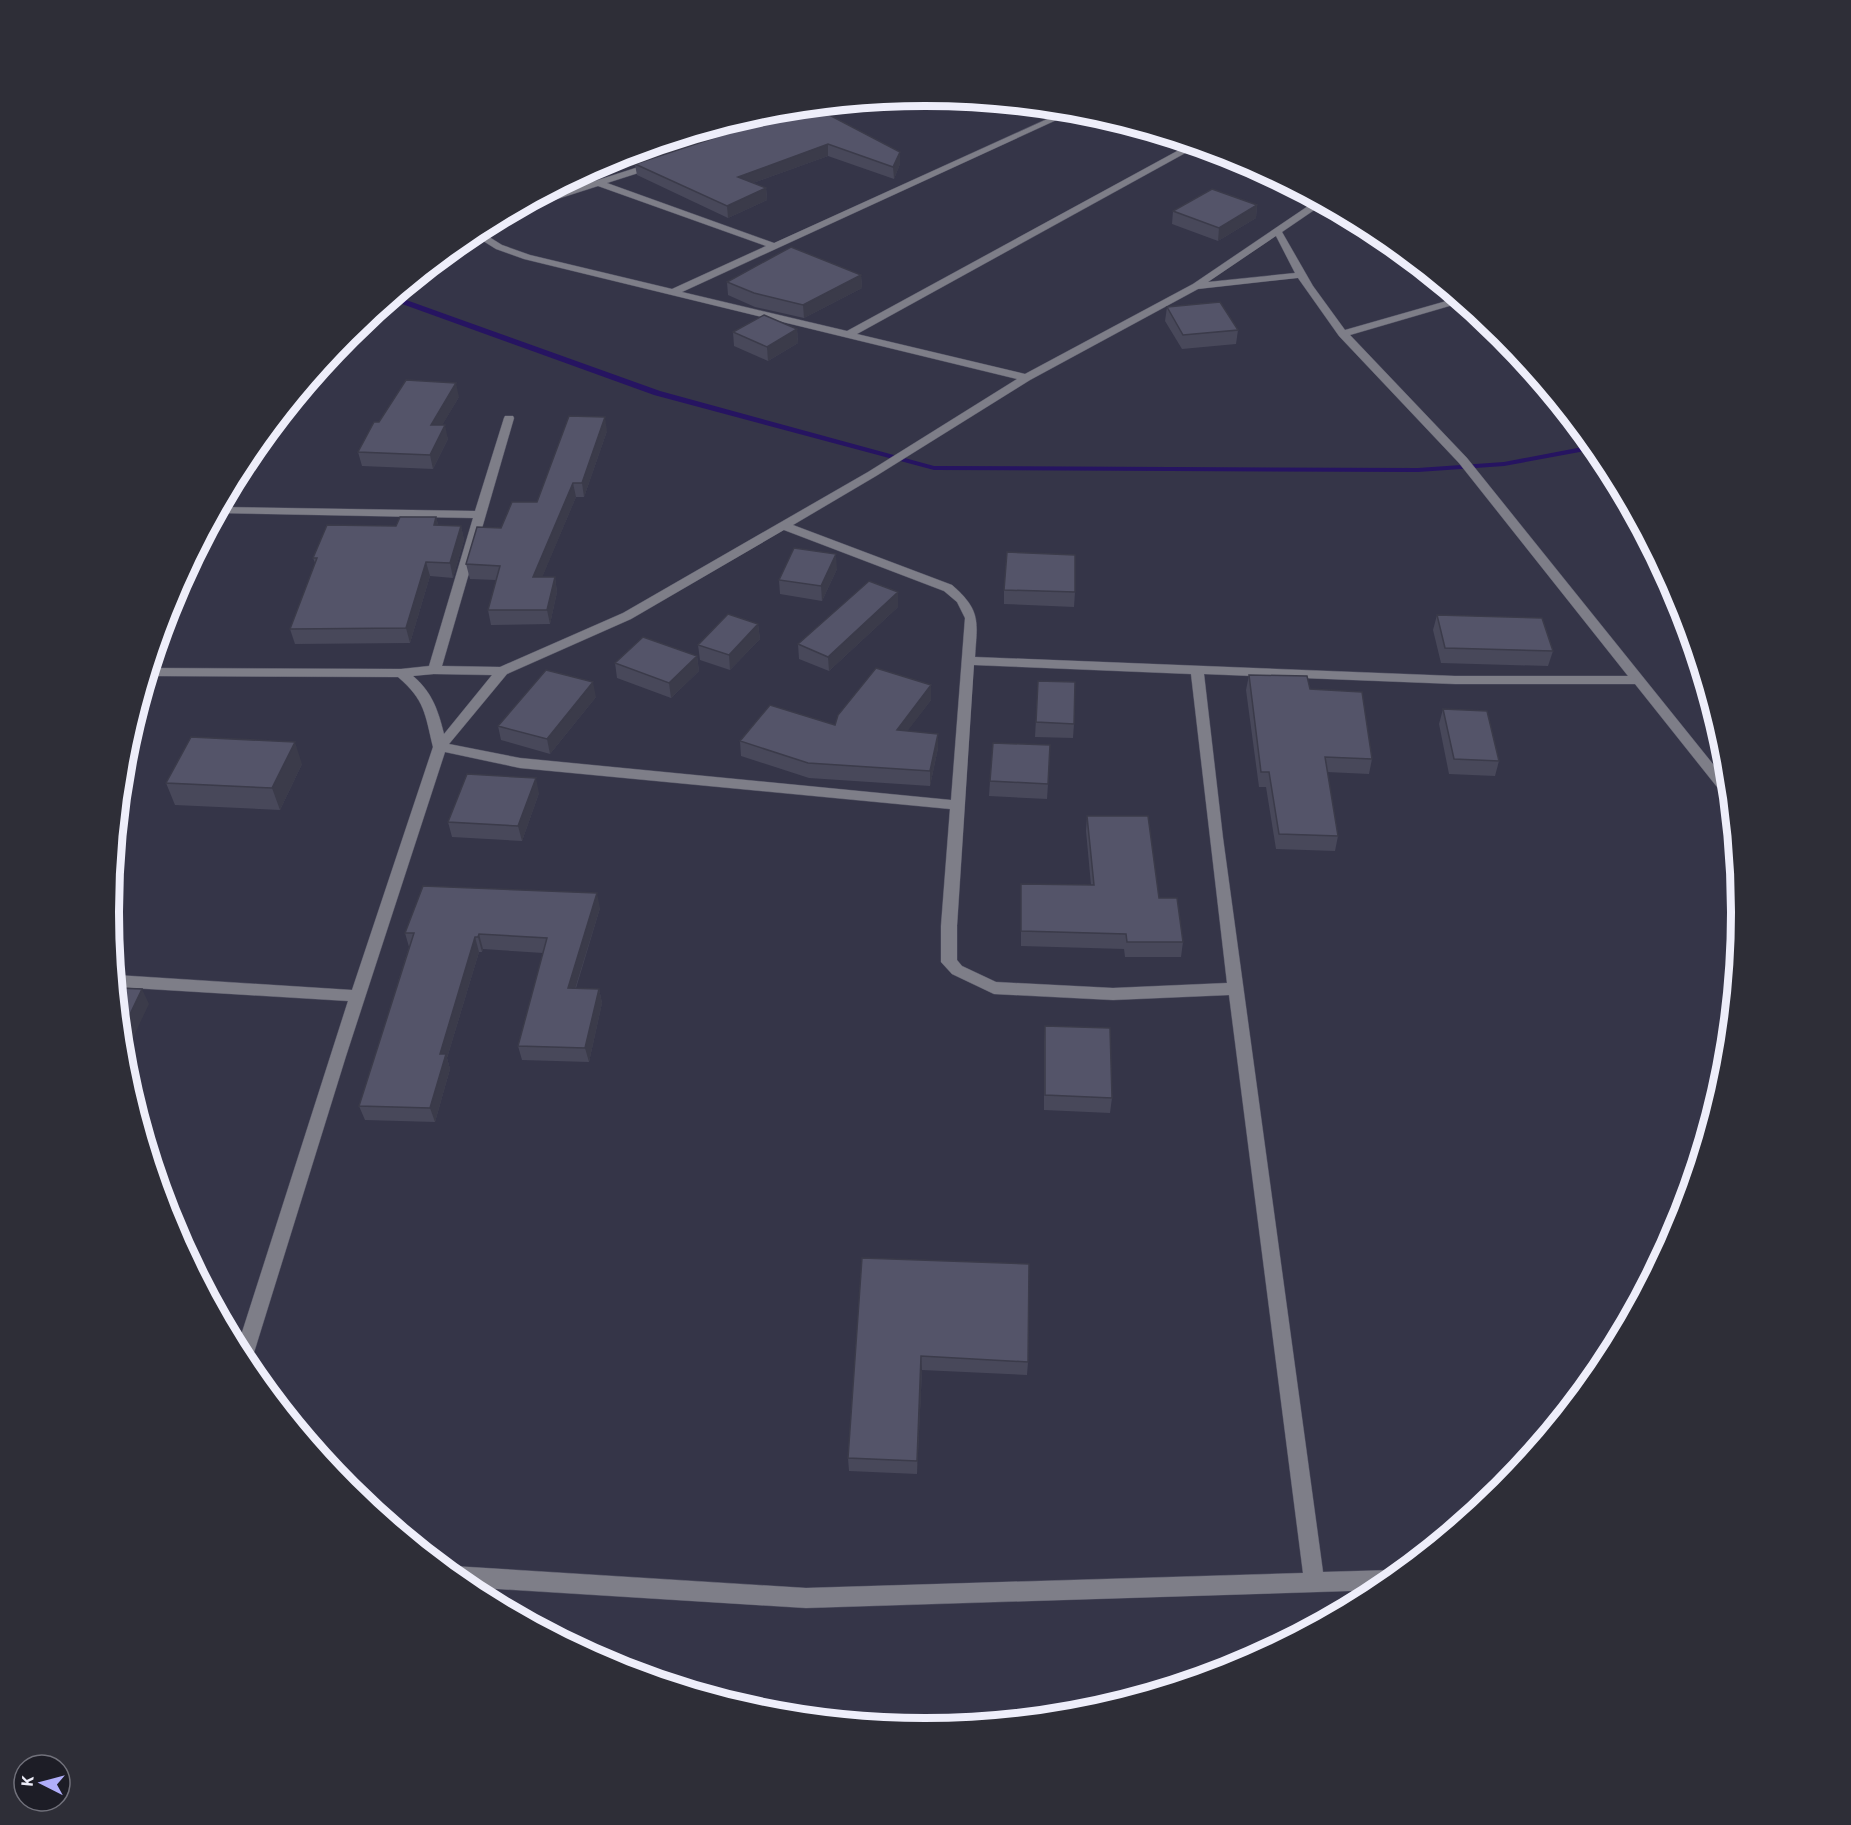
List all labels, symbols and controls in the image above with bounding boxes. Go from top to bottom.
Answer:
north arrow [12,1753,72,1813]
text: K [16,1775,39,1788]

